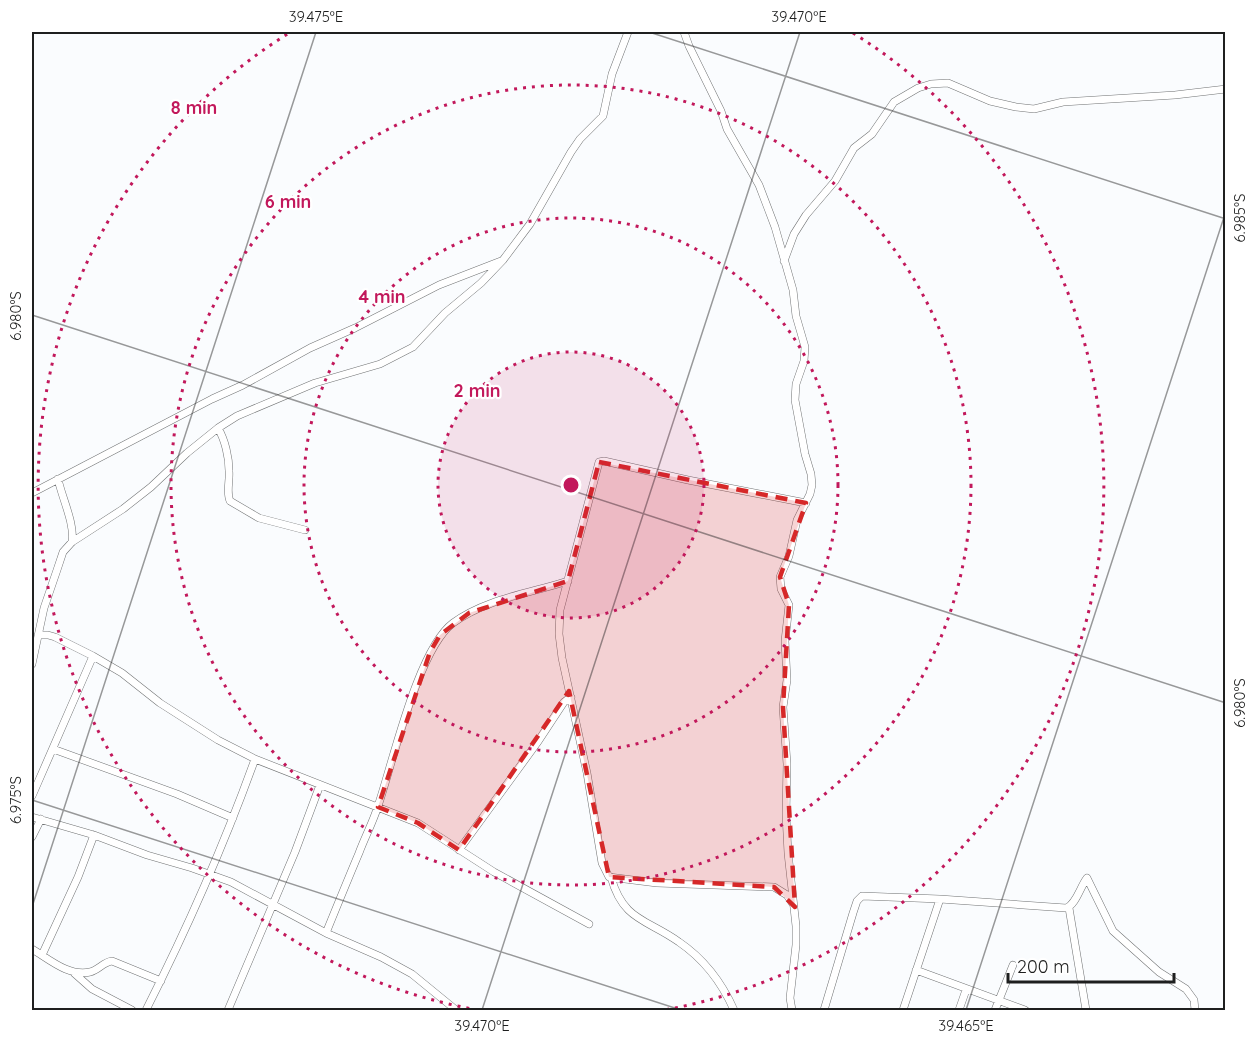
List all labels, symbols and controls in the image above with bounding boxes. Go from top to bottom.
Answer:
text: 39.475°E [289,7,343,26]
text: 39.470°E [771,7,827,26]
text: 8 min [171,96,217,119]
text: 6 min [265,190,311,213]
text: 6.985°S [1230,194,1249,242]
text: 4 min [358,285,406,308]
text: 6.980°S [6,291,25,341]
text: 2 min [454,379,500,402]
centre of rings [561,475,581,495]
text: 6.980°S [1230,678,1249,728]
text: 6.975°S [6,776,25,824]
scale bar [1008,946,1174,984]
text: 200 m [1017,955,1070,978]
text: 39.470°E [454,1016,510,1035]
text: 39.465°E [938,1016,994,1035]

